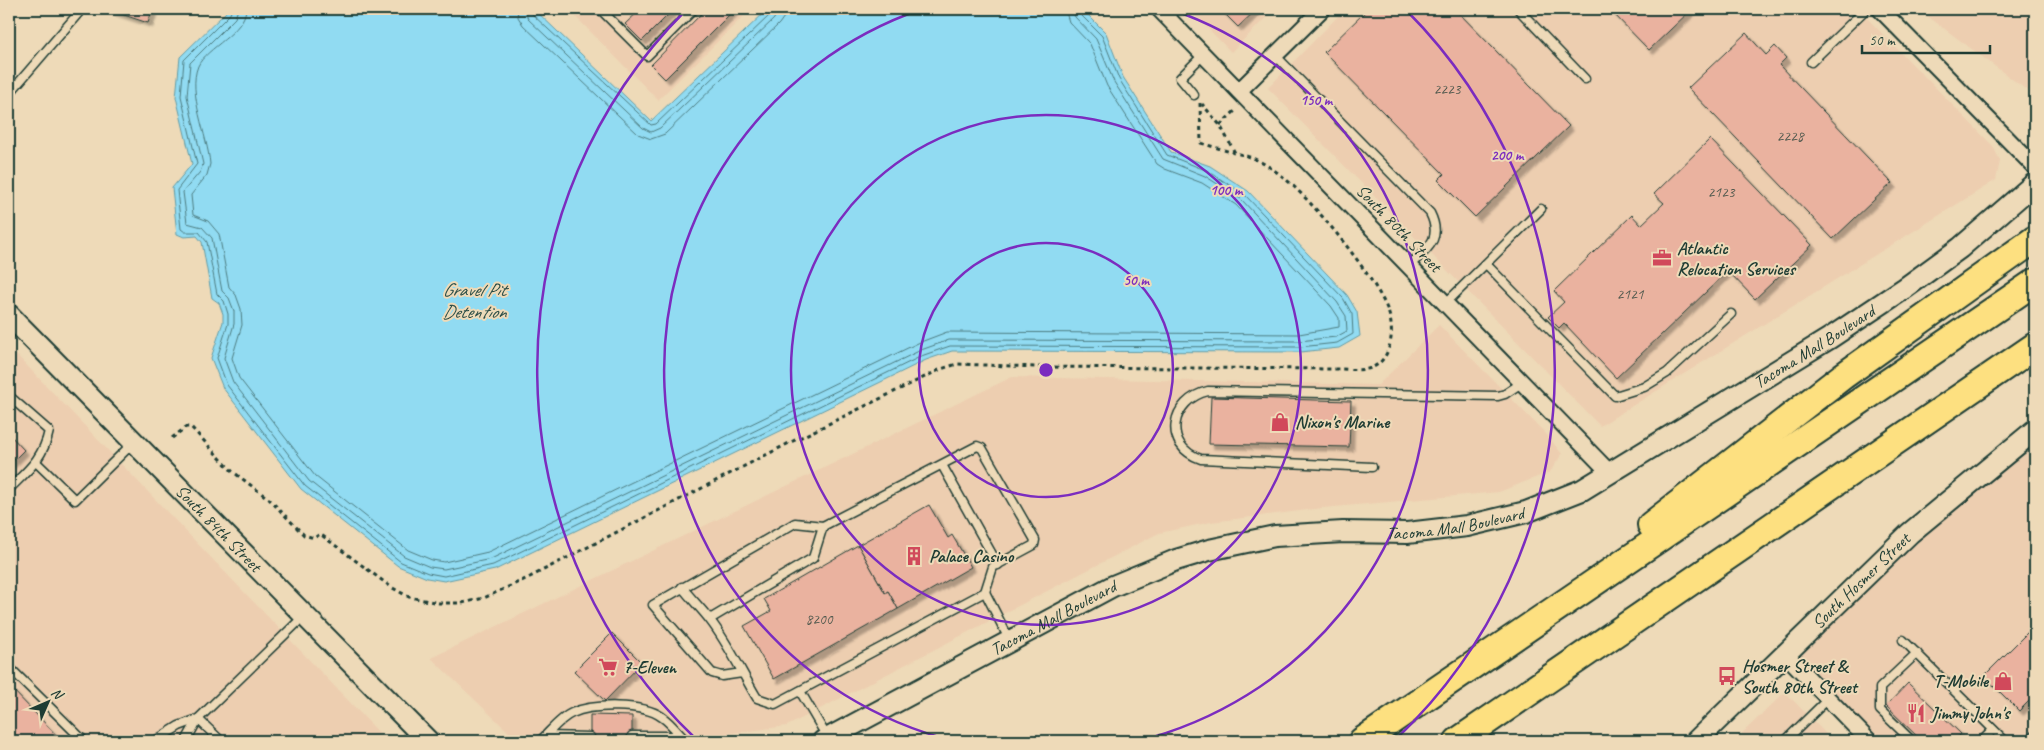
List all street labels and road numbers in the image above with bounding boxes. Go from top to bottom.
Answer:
street label: South 80th Street [1352,179,1448,278]
street label: Tacoma Mall Boulevard [1749,299,1881,393]
street label: South 84th Street [171,480,268,578]
street label: Tacoma Mall Boulevard [1386,501,1529,544]
street label: South Hosmer Street [1807,527,1916,633]
street label: Tacoma Mall Boulevard [987,574,1122,660]

